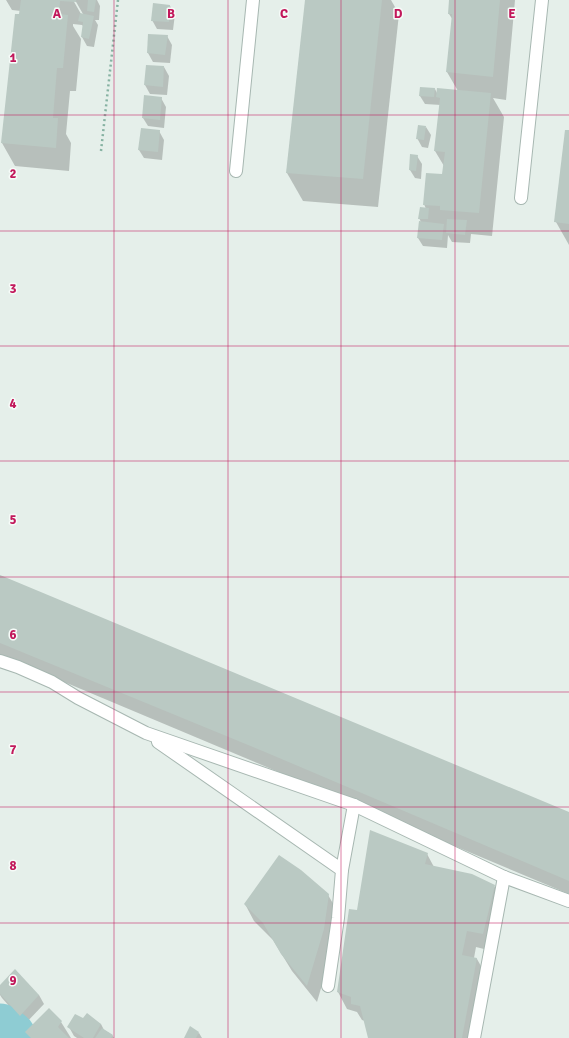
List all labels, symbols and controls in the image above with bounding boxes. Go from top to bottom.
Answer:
text: A [53,6,62,22]
text: B [167,6,175,22]
text: C [280,6,288,22]
text: D [394,6,403,22]
text: E [508,6,516,22]
text: 1 [9,50,17,66]
text: 2 [9,166,17,182]
text: 3 [9,281,17,297]
text: 4 [9,396,17,412]
text: 5 [9,512,17,528]
text: 6 [9,627,17,643]
text: 7 [9,742,17,758]
text: 8 [9,858,17,874]
text: 9 [9,973,17,989]

